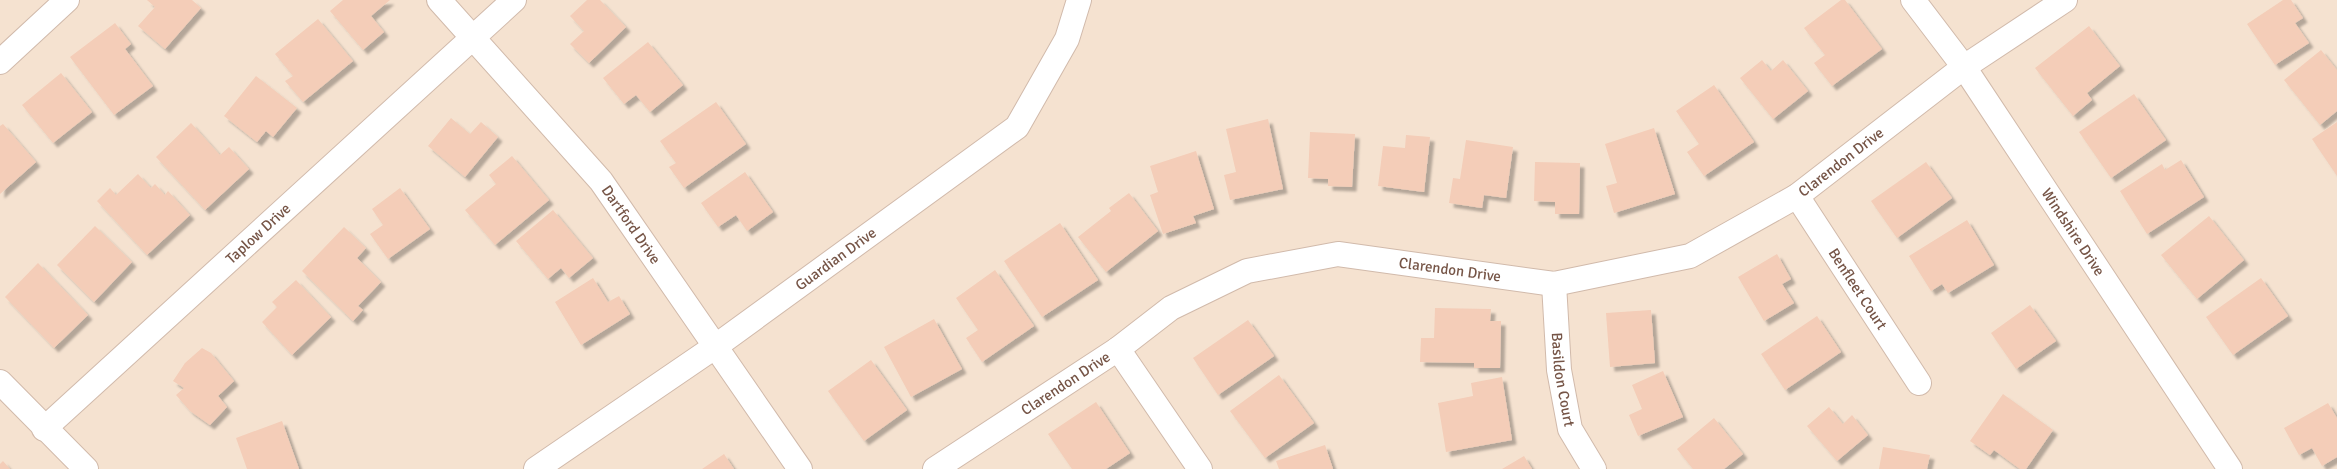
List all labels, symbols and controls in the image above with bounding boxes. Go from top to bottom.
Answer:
street label: Clarendon Drive [1795,124,1887,201]
street label: Dartford Drive [598,182,665,267]
street label: Windshire Drive [2038,185,2109,279]
street label: Taplow Drive [222,199,294,268]
street label: Guardian Drive [792,224,880,294]
street label: Benfleet Court [1825,245,1891,333]
street label: Clarendon Drive [1398,254,1502,286]
street label: Basildon Court [1548,332,1578,428]
street label: Clarendon Drive [1017,348,1113,419]

